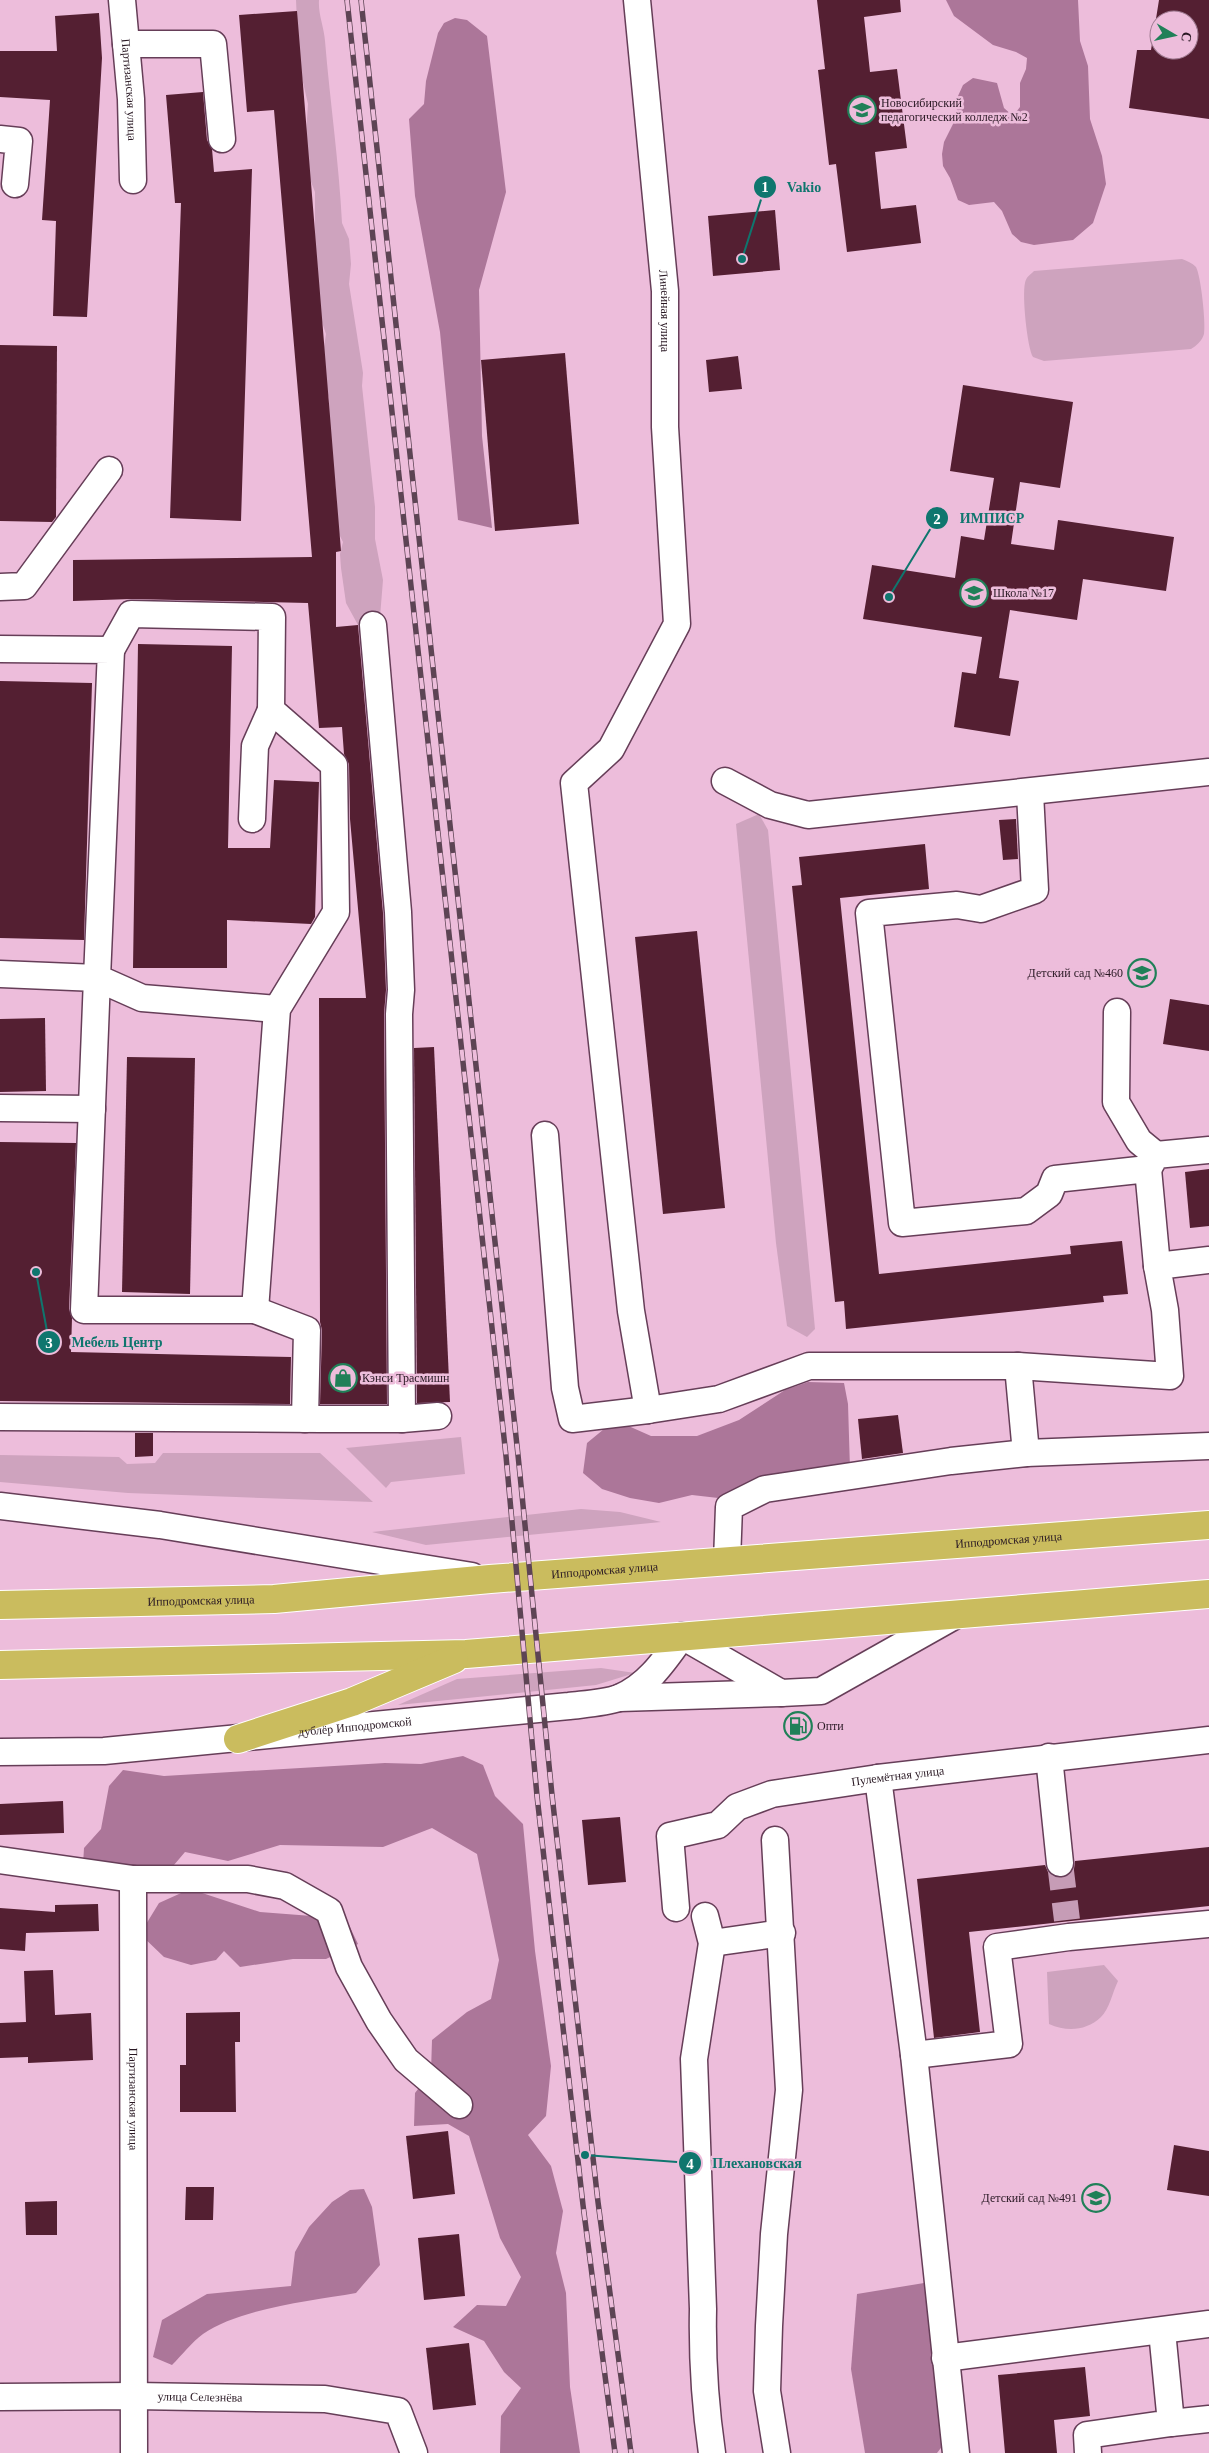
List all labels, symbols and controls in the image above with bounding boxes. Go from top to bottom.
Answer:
north arrow [1149,10,1199,60]
text: С [1178,31,1195,43]
street label: Партизанская улица [119,38,139,142]
school or university icon: Новосибирский педагогический колледж №2 [847,95,877,125]
place label: Новосибирский педагогический колледж №2 [881,96,1028,124]
callout: Vakio [752,173,832,202]
text: 1 [761,179,769,195]
text: Vakio [787,180,821,195]
street label: Линейная улица [656,269,672,353]
callout: ИМПИСР [925,504,1034,533]
text: 2 [933,511,941,527]
text: ИМПИСР [960,511,1025,526]
school or university icon: Школа №17 [959,578,989,608]
place label: Школа №17 [993,586,1054,600]
school or university icon: Детский сад №460 [1127,958,1157,988]
place label: Детский сад №460 [1028,966,1123,980]
callout: Мебель Центр [37,1328,173,1357]
text: 3 [45,1335,53,1351]
text: Мебель Центр [71,1335,163,1350]
shop icon: Кэнси Трасмишн [328,1363,358,1393]
place label: Кэнси Трасмишн [362,1371,450,1385]
street label: Ипподромская улица [955,1529,1063,1551]
street label: Ипподромская улица [551,1559,659,1581]
street label: Ипподромская улица [147,1592,255,1609]
fuel station icon: Опти [783,1711,813,1741]
street label: дублёр Ипподромской [298,1714,413,1739]
place label: Опти [817,1719,844,1733]
street label: Пулемётная улица [850,1763,946,1789]
street label: Партизанская улица [126,2048,140,2151]
callout: Плехановская [677,2149,812,2178]
text: 4 [686,2156,694,2172]
text: Плехановская [712,2156,802,2171]
school or university icon: Детский сад №491 [1081,2183,1111,2213]
place label: Детский сад №491 [982,2191,1077,2205]
street label: улица Селезнёва [157,2389,243,2405]

